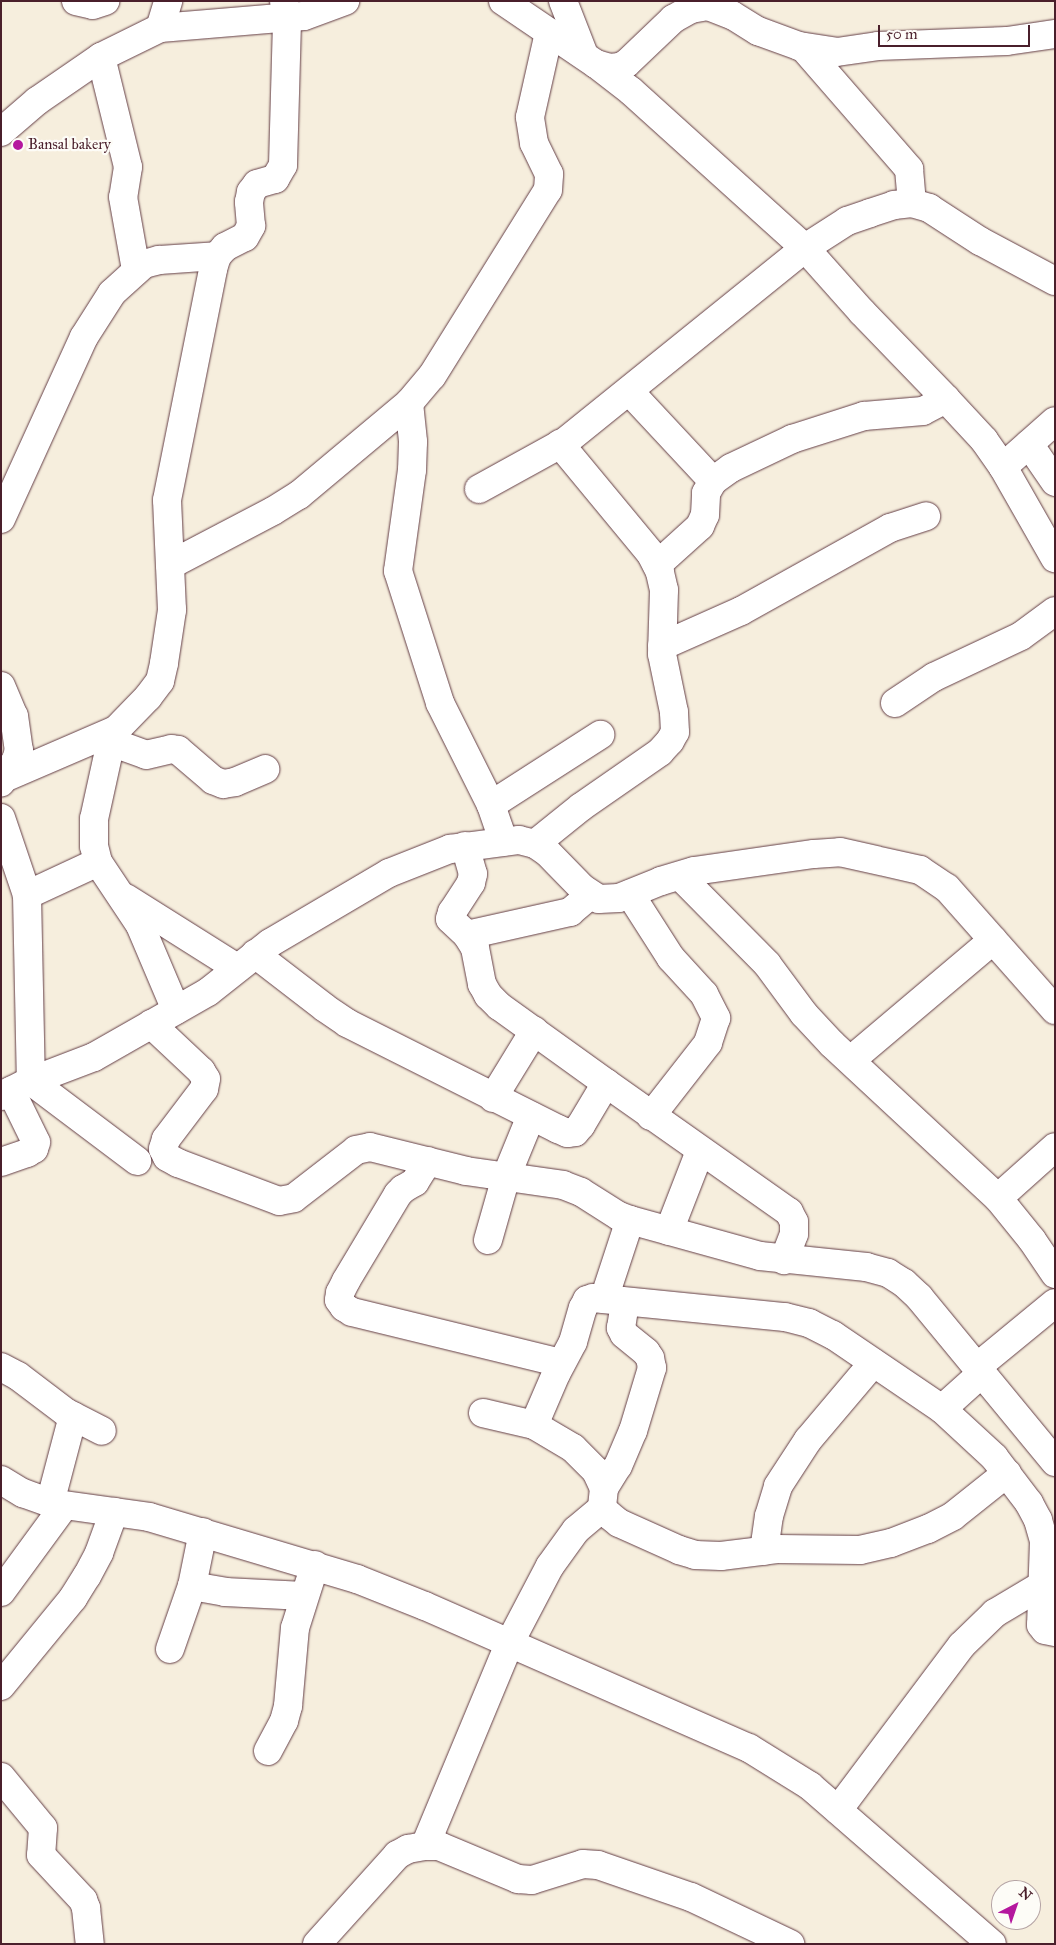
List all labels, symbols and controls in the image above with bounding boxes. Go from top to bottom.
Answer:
scale bar [881,15,1034,47]
text: 50 m [886,25,918,43]
place label: Bansal bakery [28,136,111,154]
marker: Bansal bakery [12,139,24,151]
north arrow [991,1880,1041,1930]
text: N [1015,1884,1036,1904]

